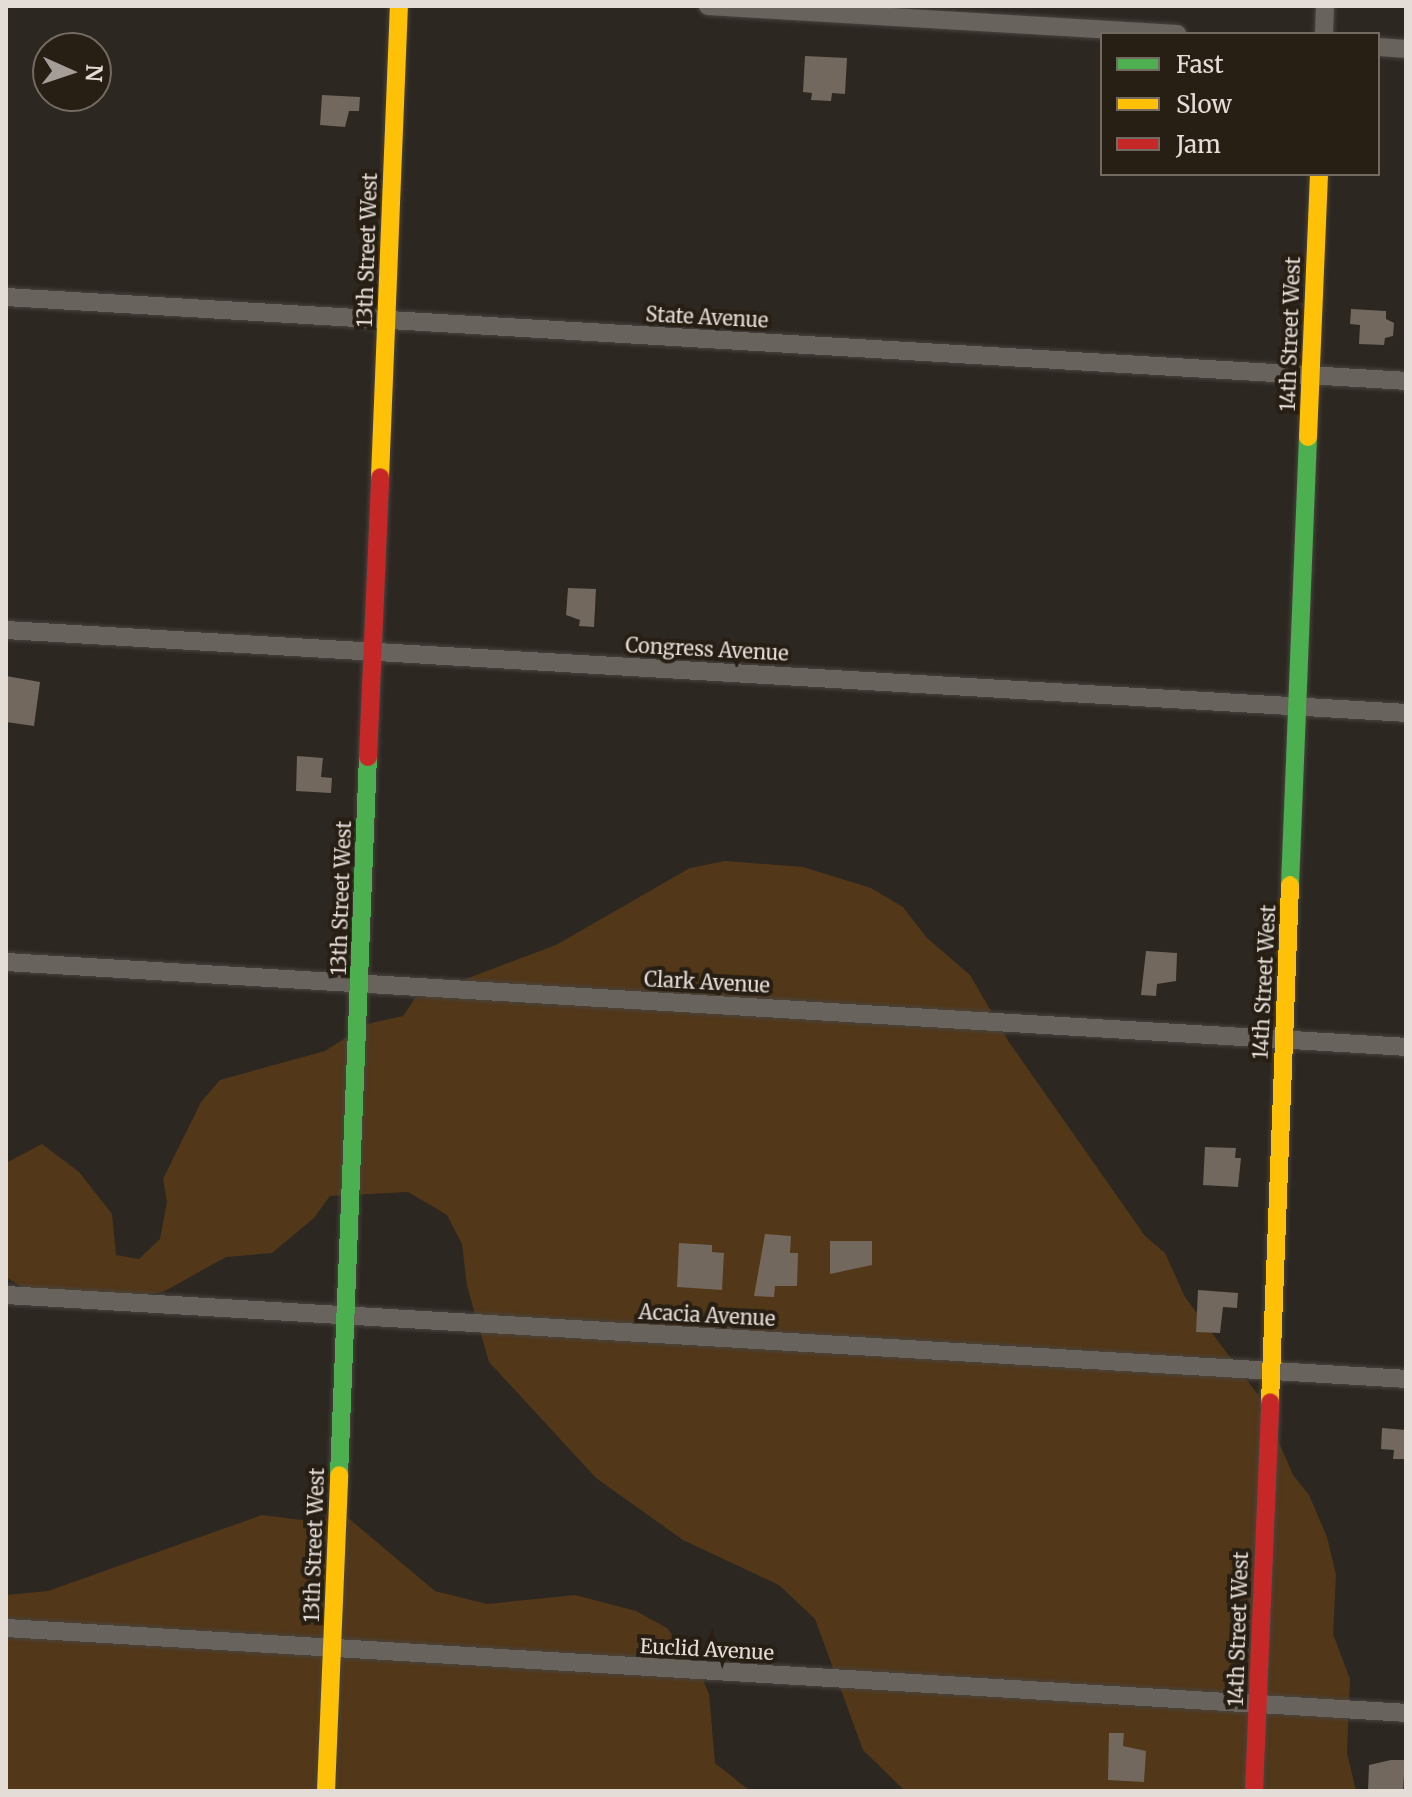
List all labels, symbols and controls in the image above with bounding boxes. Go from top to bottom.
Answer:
north arrow [32,32,112,112]
legend [1100,32,1380,176]
text: Fast [1176,49,1224,80]
text: N [80,64,108,83]
text: Slow [1176,89,1232,120]
text: Jam [1176,129,1221,160]
street label: 13th Street West [352,172,382,328]
street label: 14th Street West [1275,256,1305,412]
street label: State Avenue [645,302,769,332]
street label: Congress Avenue [625,633,789,665]
street label: 13th Street West [326,820,356,976]
street label: 14th Street West [1248,904,1280,1060]
street label: Clark Avenue [643,967,771,997]
street label: Acacia Avenue [638,1299,776,1331]
street label: 13th Street West [299,1467,329,1623]
street label: 14th Street West [1223,1551,1253,1707]
street label: Euclid Avenue [639,1633,775,1665]

